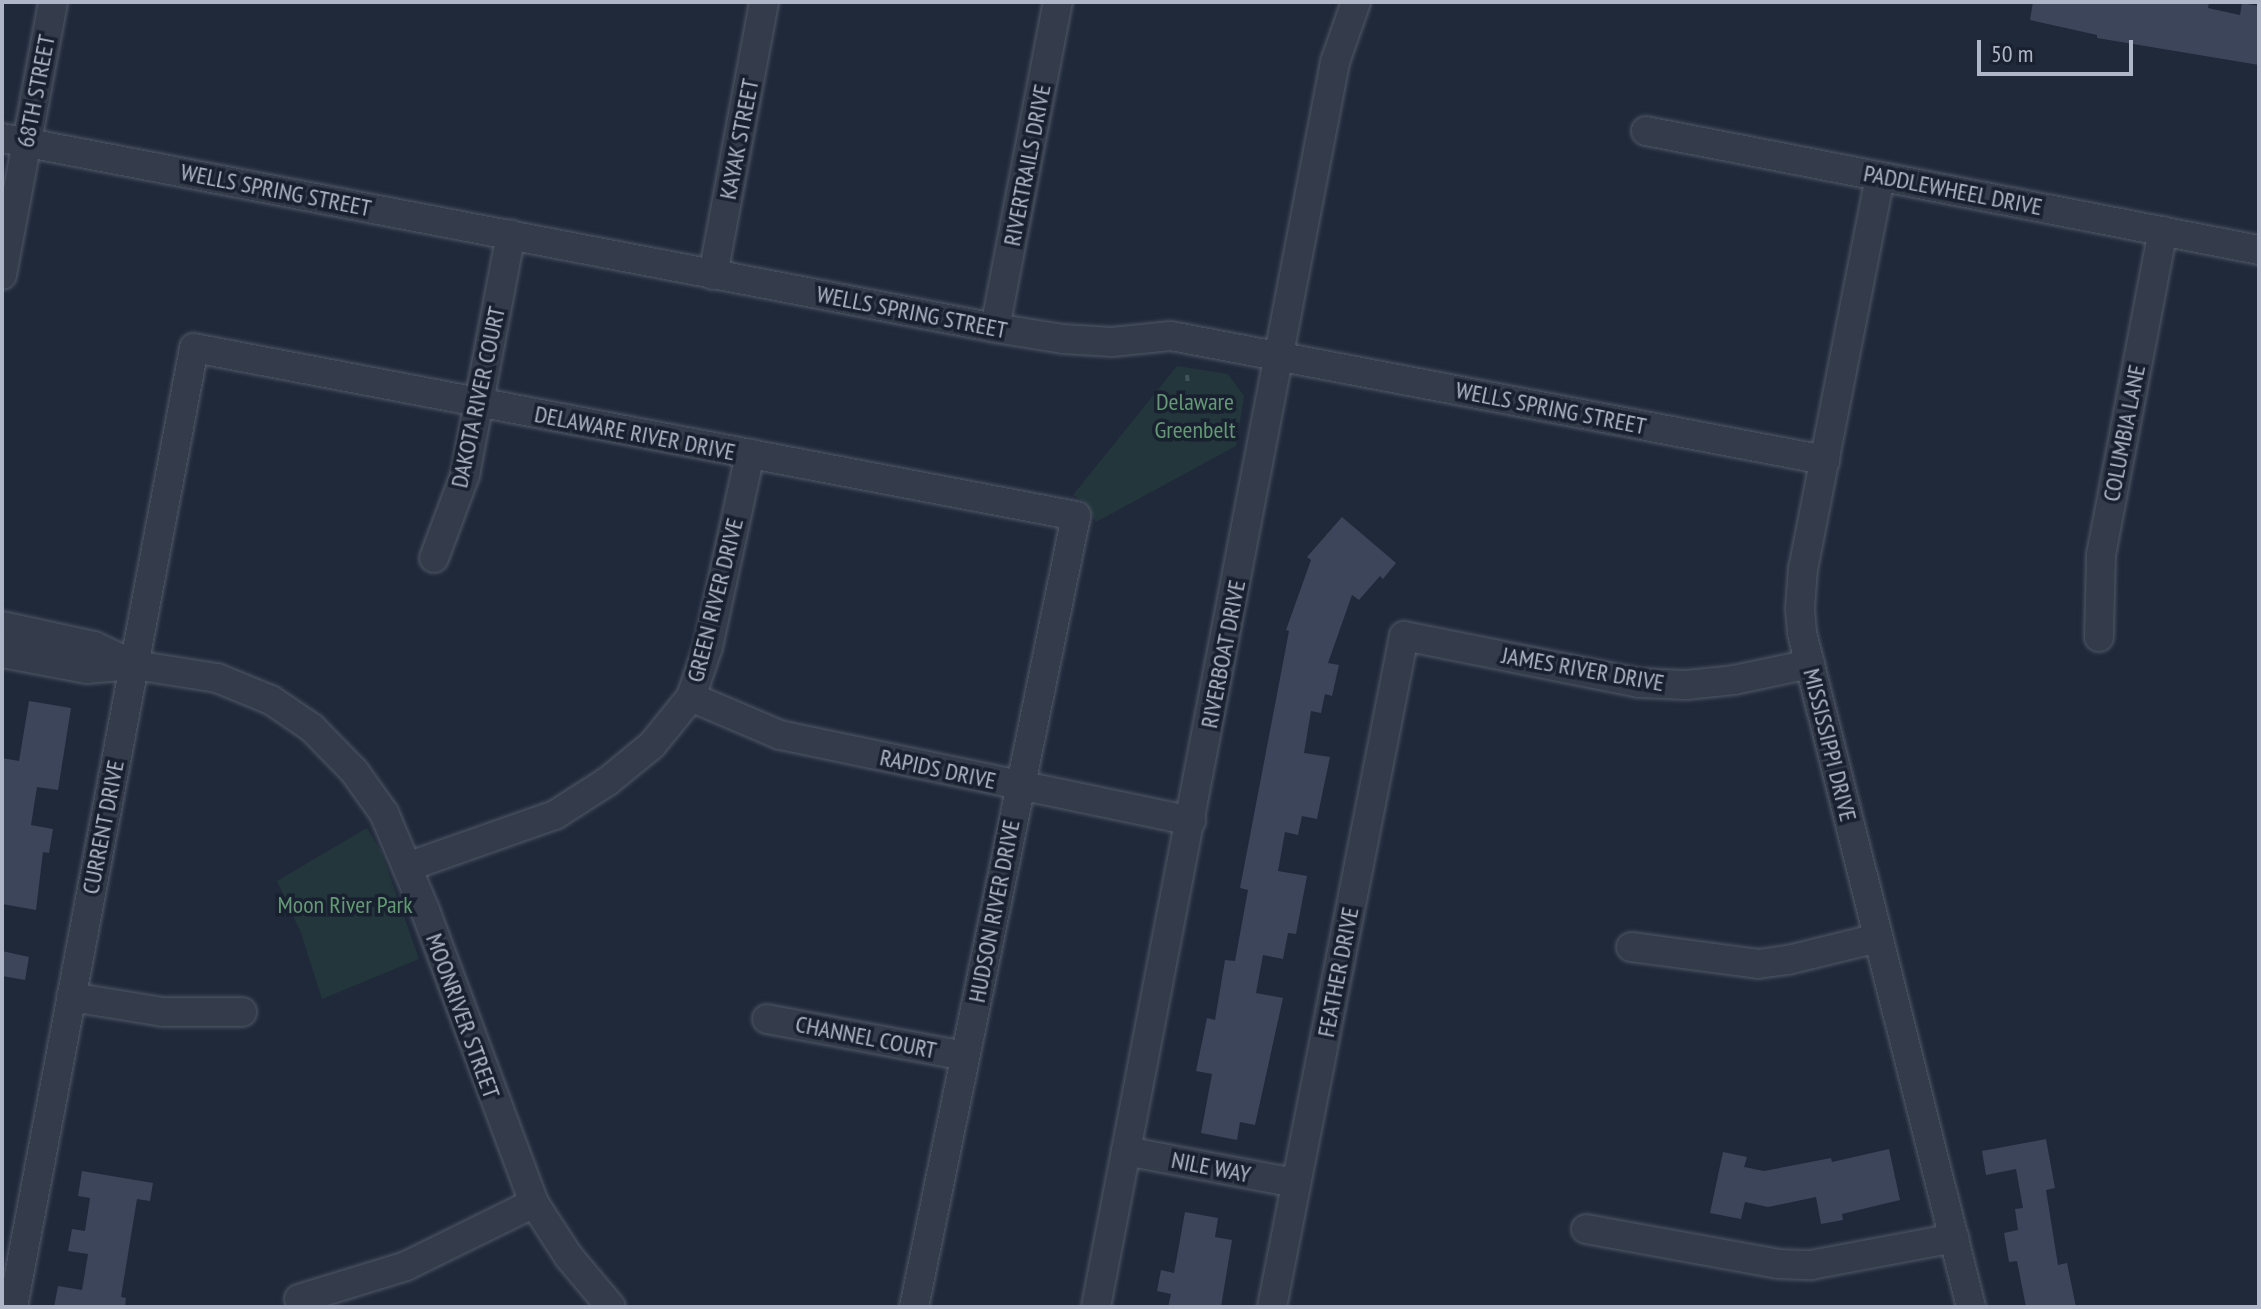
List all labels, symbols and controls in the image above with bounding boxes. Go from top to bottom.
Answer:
scale bar [1981,24,2137,74]
street label: 68TH STREET [11,32,61,150]
text: 50 m [1991,38,2033,69]
street label: KAYAK STREET [713,76,765,202]
street label: RIVERTRAILS DRIVE [997,82,1057,248]
street label: WELLS SPRING STREET [178,157,374,223]
street label: PADDLEWHEEL DRIVE [1861,158,2045,222]
street label: WELLS SPRING STREET [814,279,1010,345]
street label: DAKOTA RIVER COURT [445,303,511,491]
street label: COLUMBIA LANE [2097,362,2151,504]
street label: WELLS SPRING STREET [1453,375,1649,441]
park label: Delaware Greenbelt [1154,388,1236,444]
street label: DELAWARE RIVER DRIVE [532,399,738,467]
street label: GREEN RIVER DRIVE [681,515,749,685]
street label: RIVERBOAT DRIVE [1194,577,1252,731]
street label: JAMES RIVER DRIVE [1500,641,1666,697]
street label: MISSISSIPPI DRIVE [1797,666,1863,824]
street label: RAPIDS DRIVE [877,743,999,795]
street label: CURRENT DRIVE [76,757,130,897]
street label: HUDSON RIVER DRIVE [962,817,1026,1005]
park label: Moon River Park [278,891,412,919]
street label: FEATHER DRIVE [1311,905,1365,1039]
street label: MOONRIVER STREET [420,930,506,1102]
street label: CHANNEL COURT [793,1009,939,1065]
street label: NILE WAY [1169,1145,1253,1189]

